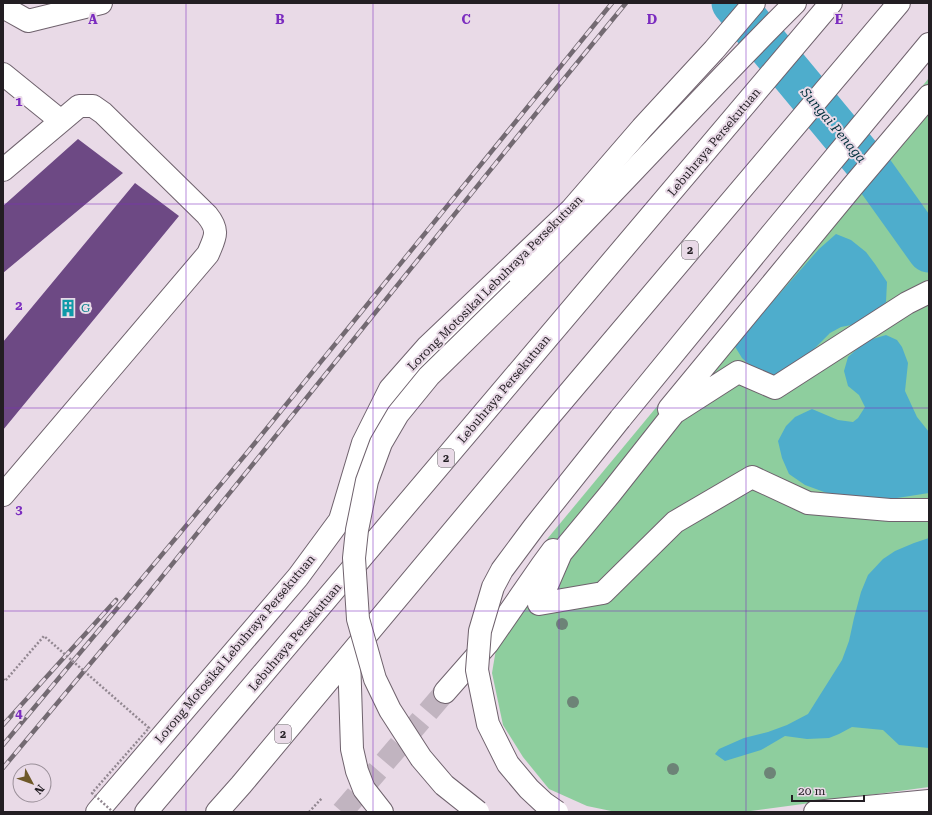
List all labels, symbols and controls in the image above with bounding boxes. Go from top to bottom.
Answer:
text: A [88,12,98,27]
text: B [275,12,285,27]
text: C [461,12,471,27]
text: D [647,12,657,27]
text: E [835,12,843,27]
water label: Sungai Penaga [797,84,869,166]
street label: Lebuhraya Persekutuan [665,85,763,199]
text: 1 [15,94,23,109]
street label: Lorong Motosikal Lebuhraya Persekutuan [405,192,586,373]
road number: 2 [682,241,698,259]
text: 2 [15,298,23,313]
building icon: G [58,298,78,318]
place label: G [81,301,91,315]
street label: Lebuhraya Persekutuan [455,332,553,446]
road number: 2 [438,449,454,467]
text: 3 [15,502,23,517]
street label: Lorong Motosikal Lebuhraya Persekutuan [152,552,318,746]
street label: Lebuhraya Persekutuan [246,580,344,694]
text: 4 [15,706,23,721]
road number: 2 [275,725,291,743]
north arrow [12,763,52,803]
scale bar [792,777,864,803]
text: N [31,782,47,797]
text: 20 m [798,784,825,798]

